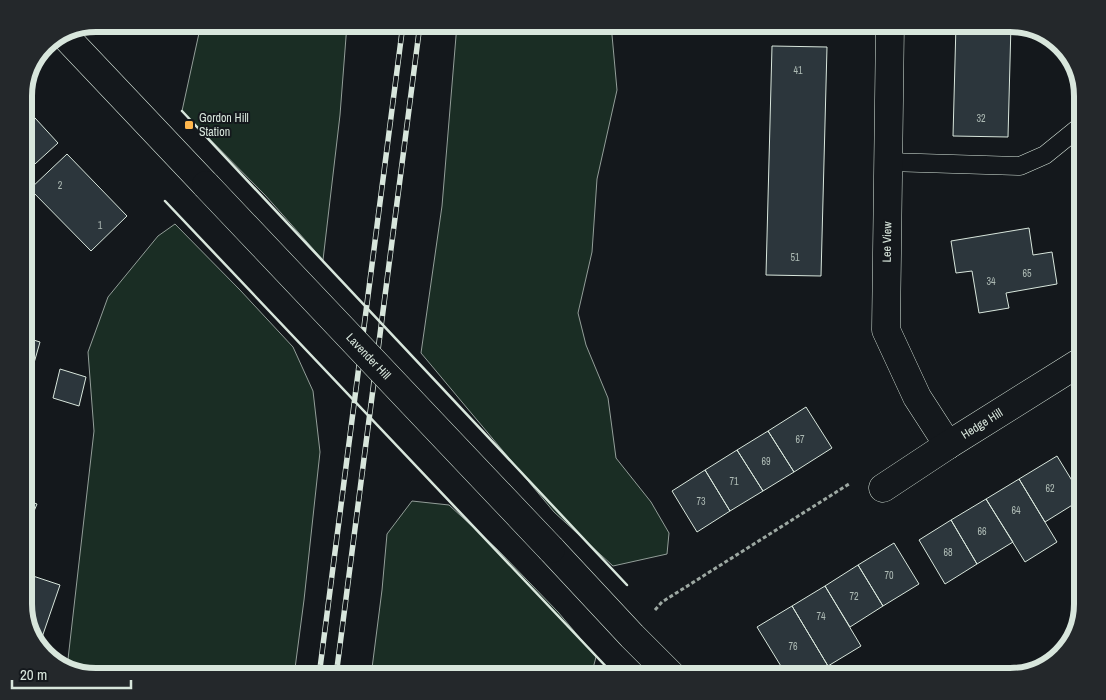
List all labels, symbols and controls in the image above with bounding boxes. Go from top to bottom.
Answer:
house number: 41 [793,64,803,77]
place label: Gordon Hill Station [199,110,249,140]
house number: 32 [976,112,986,125]
marker: Gordon Hill Station [183,119,195,131]
house number: 2 [58,179,63,192]
house number: 1 [98,219,103,232]
street label: Lee View [879,221,895,263]
house number: 51 [790,251,800,264]
house number: 65 [1022,267,1032,280]
house number: 34 [986,275,996,288]
street label: Lavender Hill [343,330,394,383]
street label: Hedge Hill [958,405,1006,443]
house number: 67 [795,433,805,446]
house number: 69 [761,455,771,468]
house number: 71 [729,475,739,488]
house number: 62 [1045,482,1055,495]
house number: 73 [696,495,706,508]
house number: 64 [1011,504,1021,517]
house number: 66 [977,525,987,538]
house number: 68 [943,546,953,559]
house number: 70 [884,569,894,582]
house number: 72 [849,590,859,603]
house number: 74 [816,610,826,623]
house number: 76 [788,640,798,653]
scale bar [12,658,131,690]
text: 20 m [20,664,47,685]

